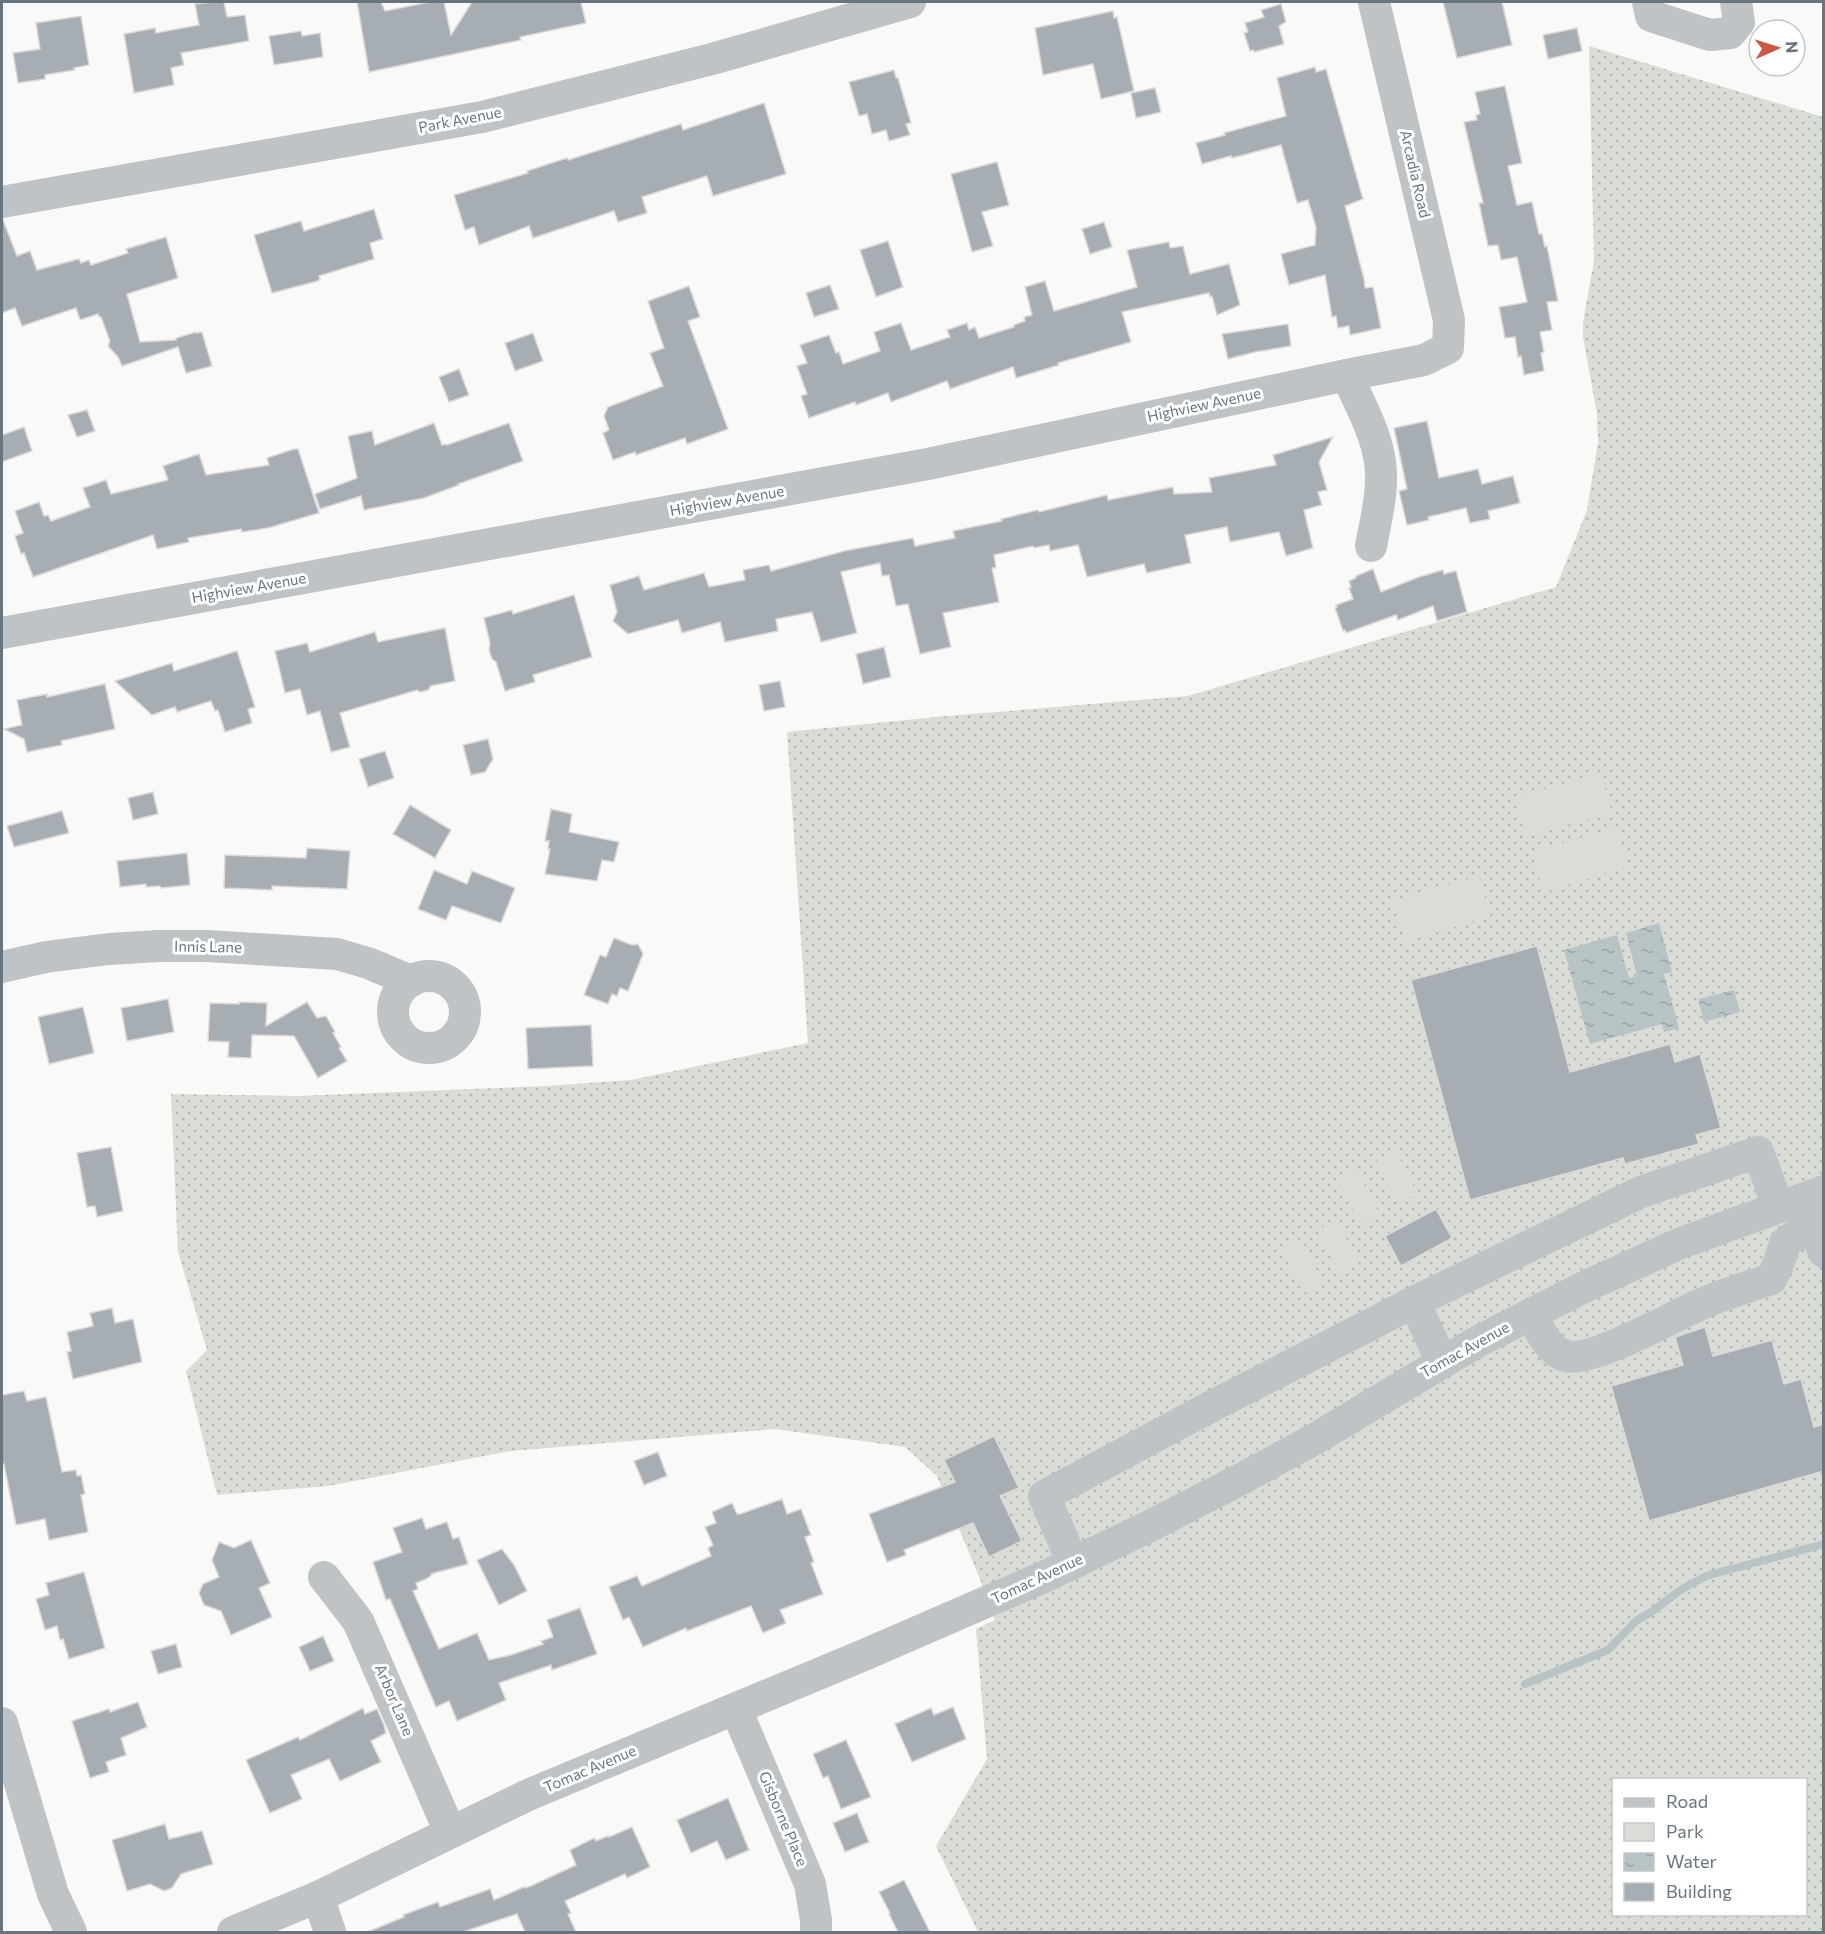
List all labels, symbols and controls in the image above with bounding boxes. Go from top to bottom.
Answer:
north arrow [1747,18,1807,78]
text: N [1783,41,1802,54]
street label: Park Avenue [417,102,503,136]
street label: Arcadia Road [1397,128,1435,219]
street label: Highview Avenue [1145,383,1262,425]
street label: Highview Avenue [668,481,785,519]
street label: Highview Avenue [190,568,307,606]
street label: Innis Lane [174,936,242,956]
street label: Tomac Avenue [1417,1317,1512,1381]
street label: Tomac Avenue [988,1549,1085,1607]
street label: Arbor Lane [372,1661,418,1738]
street label: Tomac Avenue [541,1740,639,1796]
street label: Gisborne Place [756,1768,812,1869]
legend [1612,1778,1807,1916]
text: Road [1666,1790,1708,1812]
text: Park [1666,1820,1704,1842]
text: Water [1666,1850,1717,1872]
text: Building [1666,1880,1732,1902]

